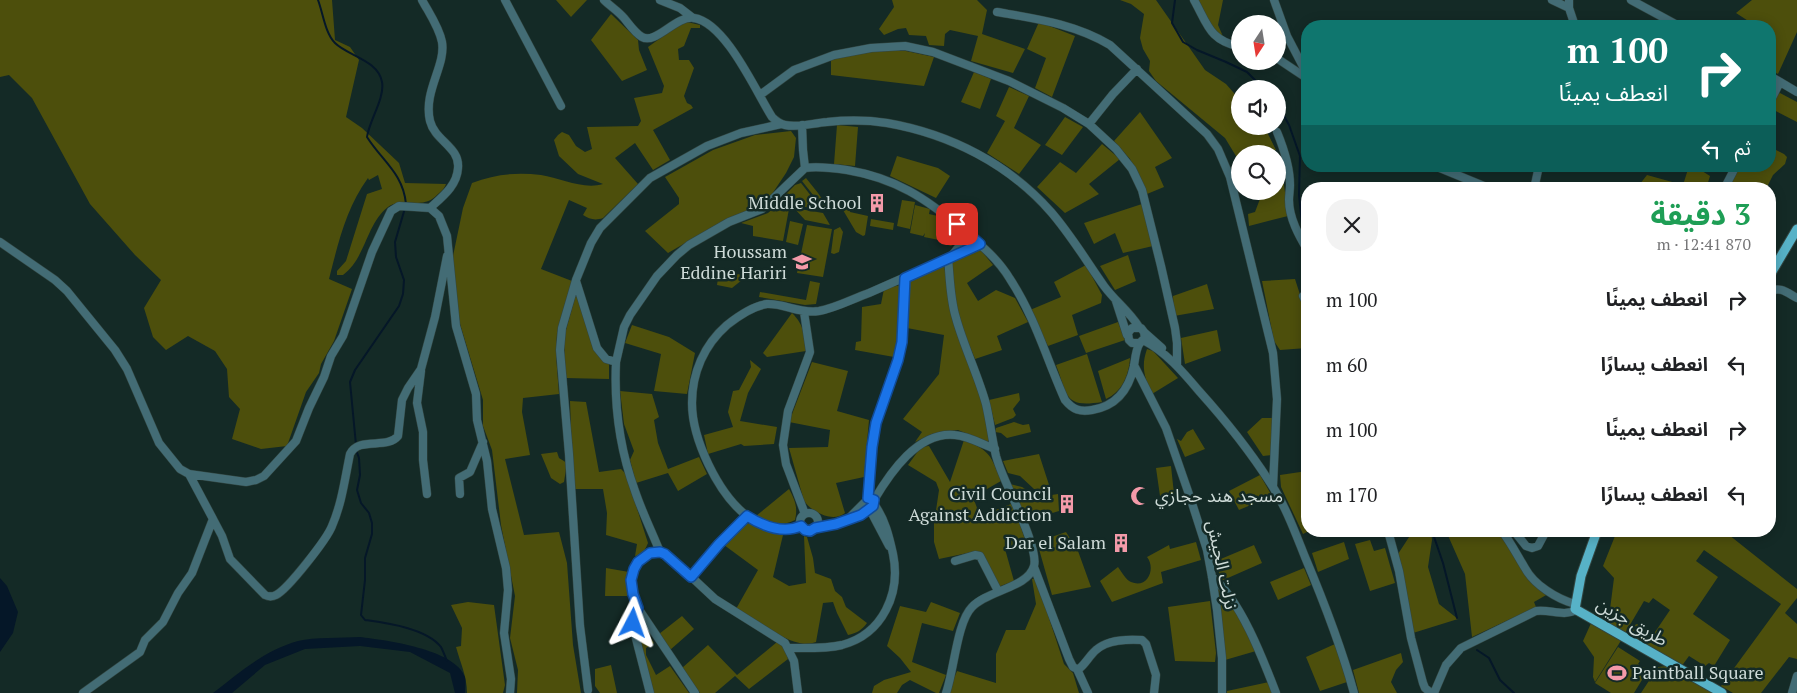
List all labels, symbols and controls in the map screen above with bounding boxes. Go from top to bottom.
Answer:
north arrow [1231,15,1286,70]
map controls [1231,15,1286,200]
text: 100 m [1567,27,1668,73]
icon: right [1686,40,1751,105]
text: انعطف يمينًا [1559,78,1668,107]
button: sound [1231,80,1286,135]
icon: left [1697,135,1725,163]
text: ثم [1735,135,1751,160]
button: search [1231,145,1286,200]
place label: Middle School [748,190,862,214]
building icon: Middle School [866,192,888,214]
text: 3 دقيقة [1650,194,1751,234]
button: close [1326,199,1378,251]
pin [936,203,978,245]
icon: arrive [943,210,971,238]
text: 870 m · 12:41 [1657,233,1751,255]
place label: Houssam Eddine Hariri [680,239,787,284]
school or university icon: Houssam Eddine Hariri [791,251,813,273]
text: انعطف يمينًا [1606,286,1708,311]
icon: right [1723,286,1751,314]
text: 100 m [1326,287,1377,312]
text: انعطف يسارًا [1601,351,1708,376]
icon: left [1723,351,1751,379]
text: 60 m [1326,352,1367,377]
text: انعطف يمينًا [1606,416,1708,441]
icon: right [1723,416,1751,444]
text: 100 m [1326,417,1377,442]
place label: Civil Council Against Addiction [908,481,1052,526]
text: انعطف يسارًا [1601,481,1708,506]
icon: left [1723,481,1751,509]
text: 170 m [1326,482,1377,507]
place label: مسجد هند حجازي [1155,483,1283,509]
mosque icon: مسجد هند حجازي [1129,485,1151,507]
building icon: Civil Council Against Addiction [1056,493,1078,515]
street label: نزلت الجيش [1202,518,1244,611]
place label: Dar el Salam [1005,530,1106,554]
building icon: Dar el Salam [1110,532,1132,554]
street label: طريق جزين [1592,591,1673,651]
position arrow [606,596,658,648]
place label: Paintball Square [1632,660,1764,684]
sports icon: Paintball Square [1606,662,1628,684]

